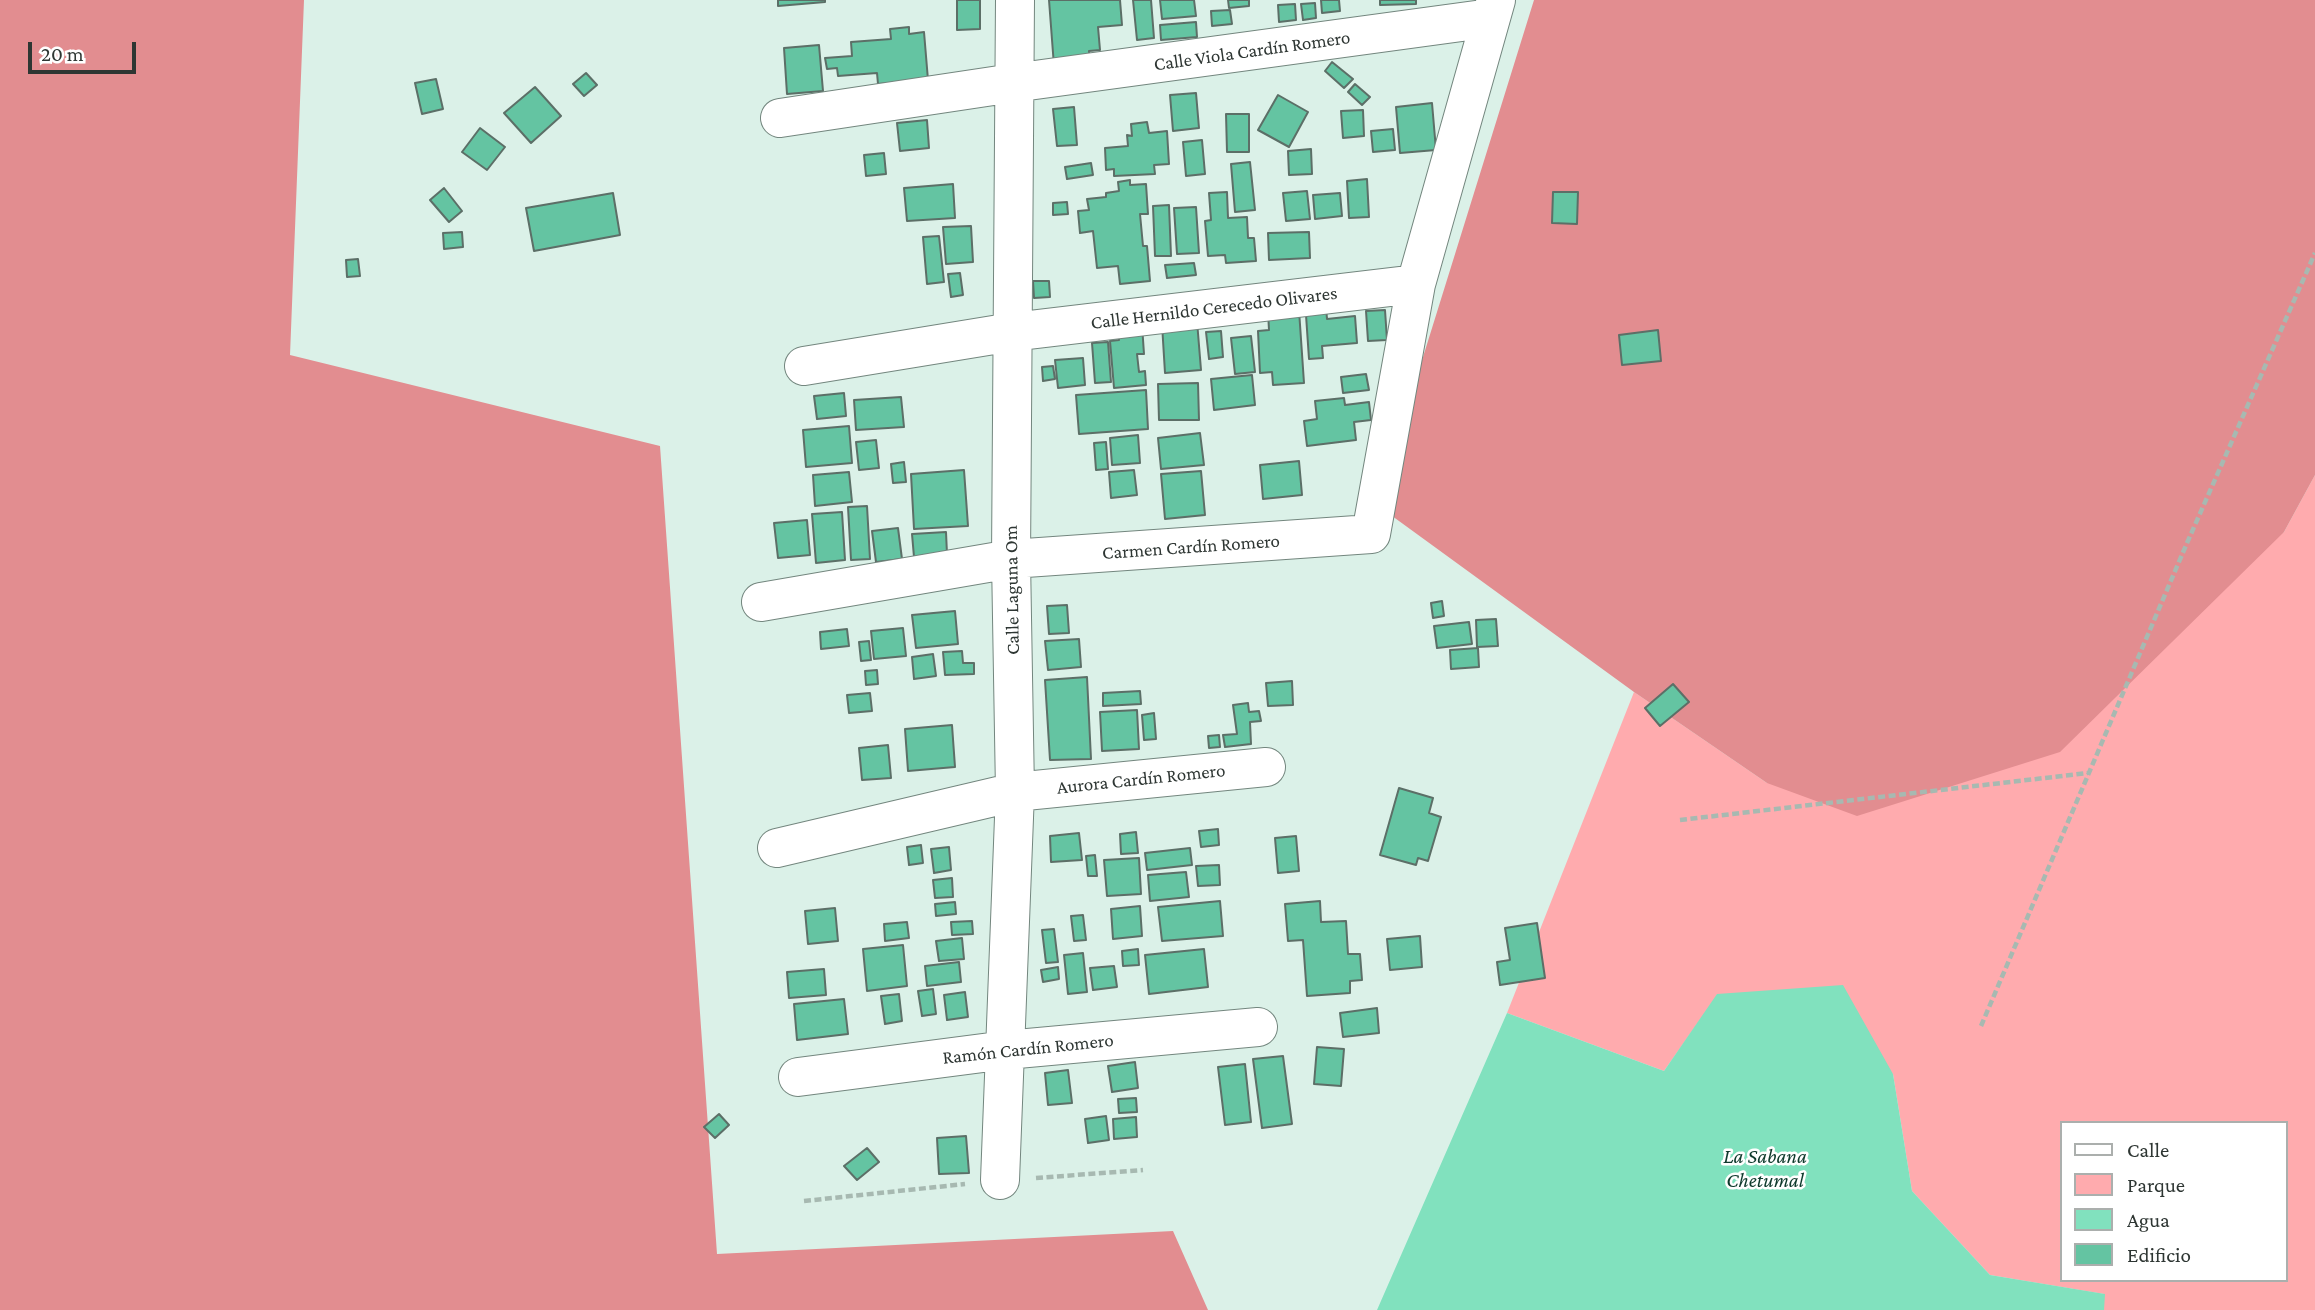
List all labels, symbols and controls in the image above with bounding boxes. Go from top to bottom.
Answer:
street label: Calle Viola Cardín Romero [1152,26,1352,76]
scale bar [32,28,140,72]
text: 20 m [41,42,84,66]
street label: Calle Hernildo Cerecedo Olivares [1089,282,1339,334]
street label: Calle Laguna Om [999,525,1025,655]
street label: Carmen Cardín Romero [1101,529,1281,565]
street label: Aurora Cardín Romero [1056,759,1226,799]
street label: Ramón Cardín Romero [941,1029,1115,1069]
legend [2060,1121,2287,1282]
text: Calle [2127,1138,2169,1162]
water label: La Sabana Chetumal [1723,1144,1807,1194]
text: Parque [2127,1173,2185,1197]
text: Agua [2127,1208,2170,1232]
text: Edificio [2127,1243,2191,1267]

